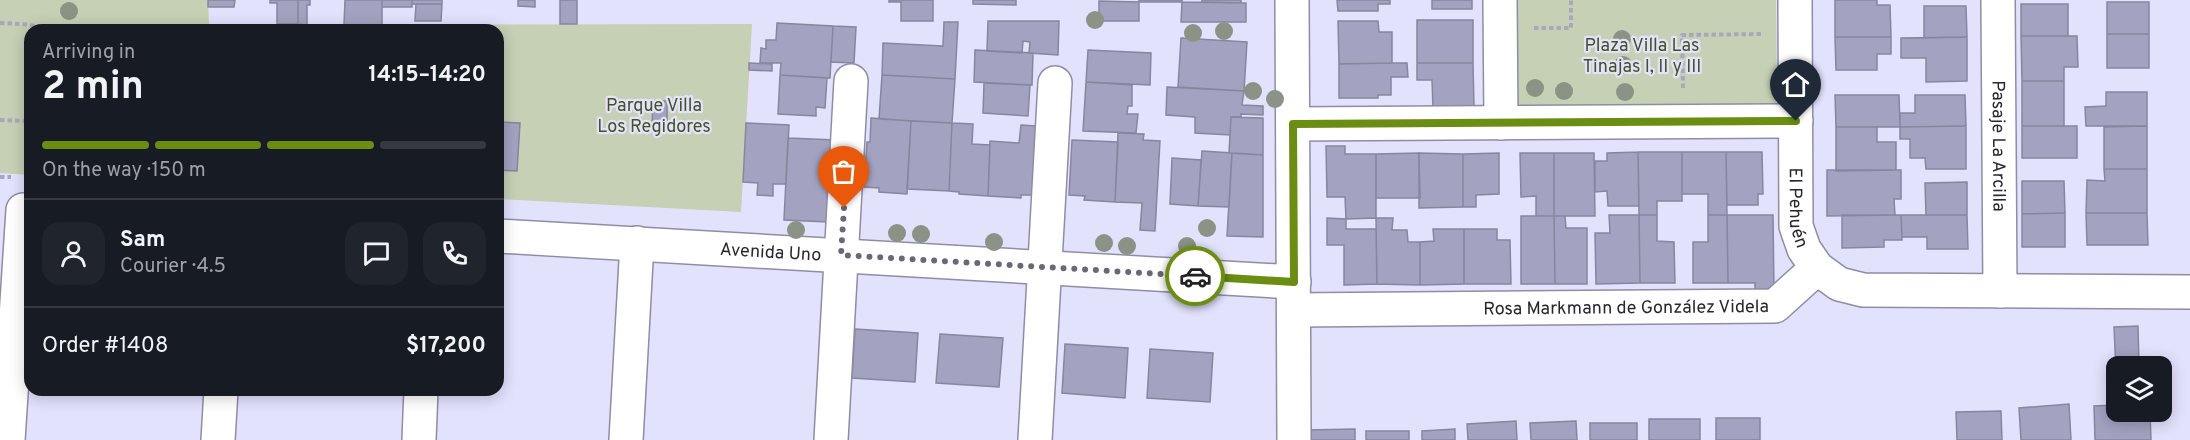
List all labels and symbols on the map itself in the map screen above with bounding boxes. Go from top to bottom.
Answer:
park label: Plaza Villa Las Tinajas I, II y III [1583,35,1701,79]
pin [1770,59,1821,121]
street label: Pasaje La Arcilla [1986,80,2009,212]
park label: Parque Villa Los Regidores [597,95,711,139]
pin [818,146,869,208]
street label: El Pehuén [1783,168,1813,251]
street label: Avenida Uno [719,239,822,268]
courier [1165,246,1225,306]
street label: Rosa Markmann de González Videla [1483,296,1769,321]

